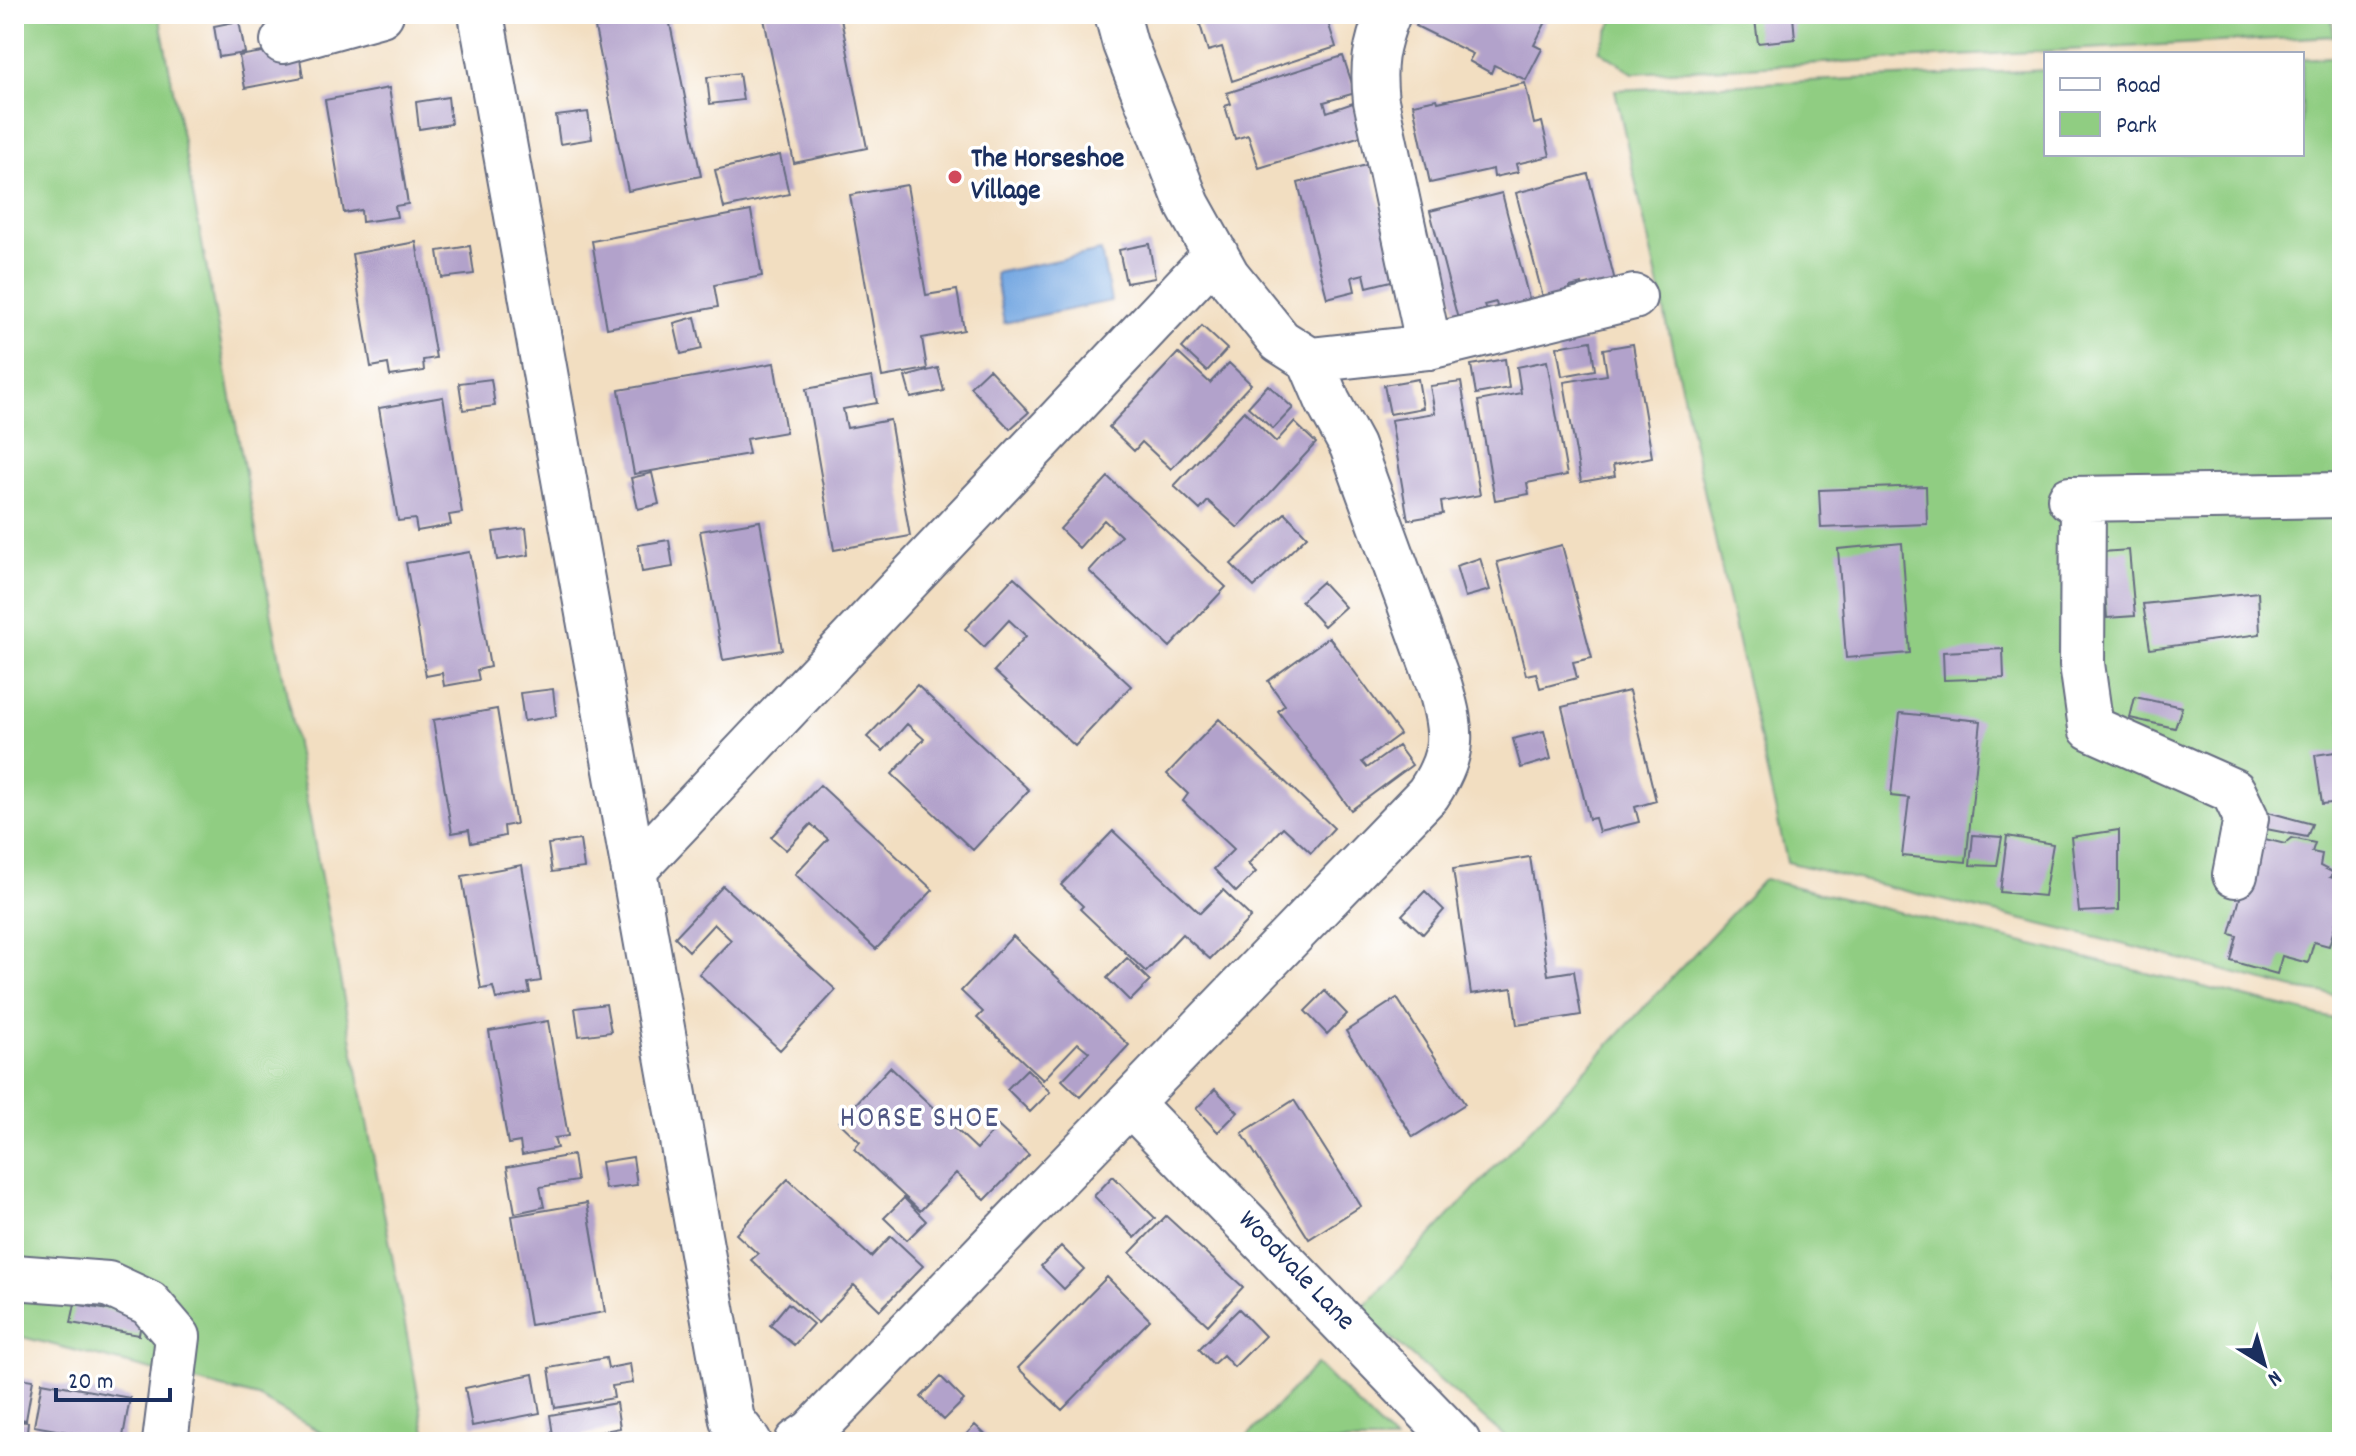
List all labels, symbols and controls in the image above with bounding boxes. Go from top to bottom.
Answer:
legend [2044,52,2304,156]
text: Road [2116,70,2161,104]
text: Park [2116,110,2157,144]
place label: The Horseshoe Village [971,141,1124,213]
marker: The Horseshoe Village [946,168,964,186]
district label: HORSE SHOE [840,1099,1000,1142]
street label: Woodvale Lane [1227,1203,1363,1341]
north arrow [2224,1324,2304,1404]
scale bar [56,1352,170,1402]
text: N [2260,1362,2288,1393]
text: 20 m [68,1366,114,1400]

